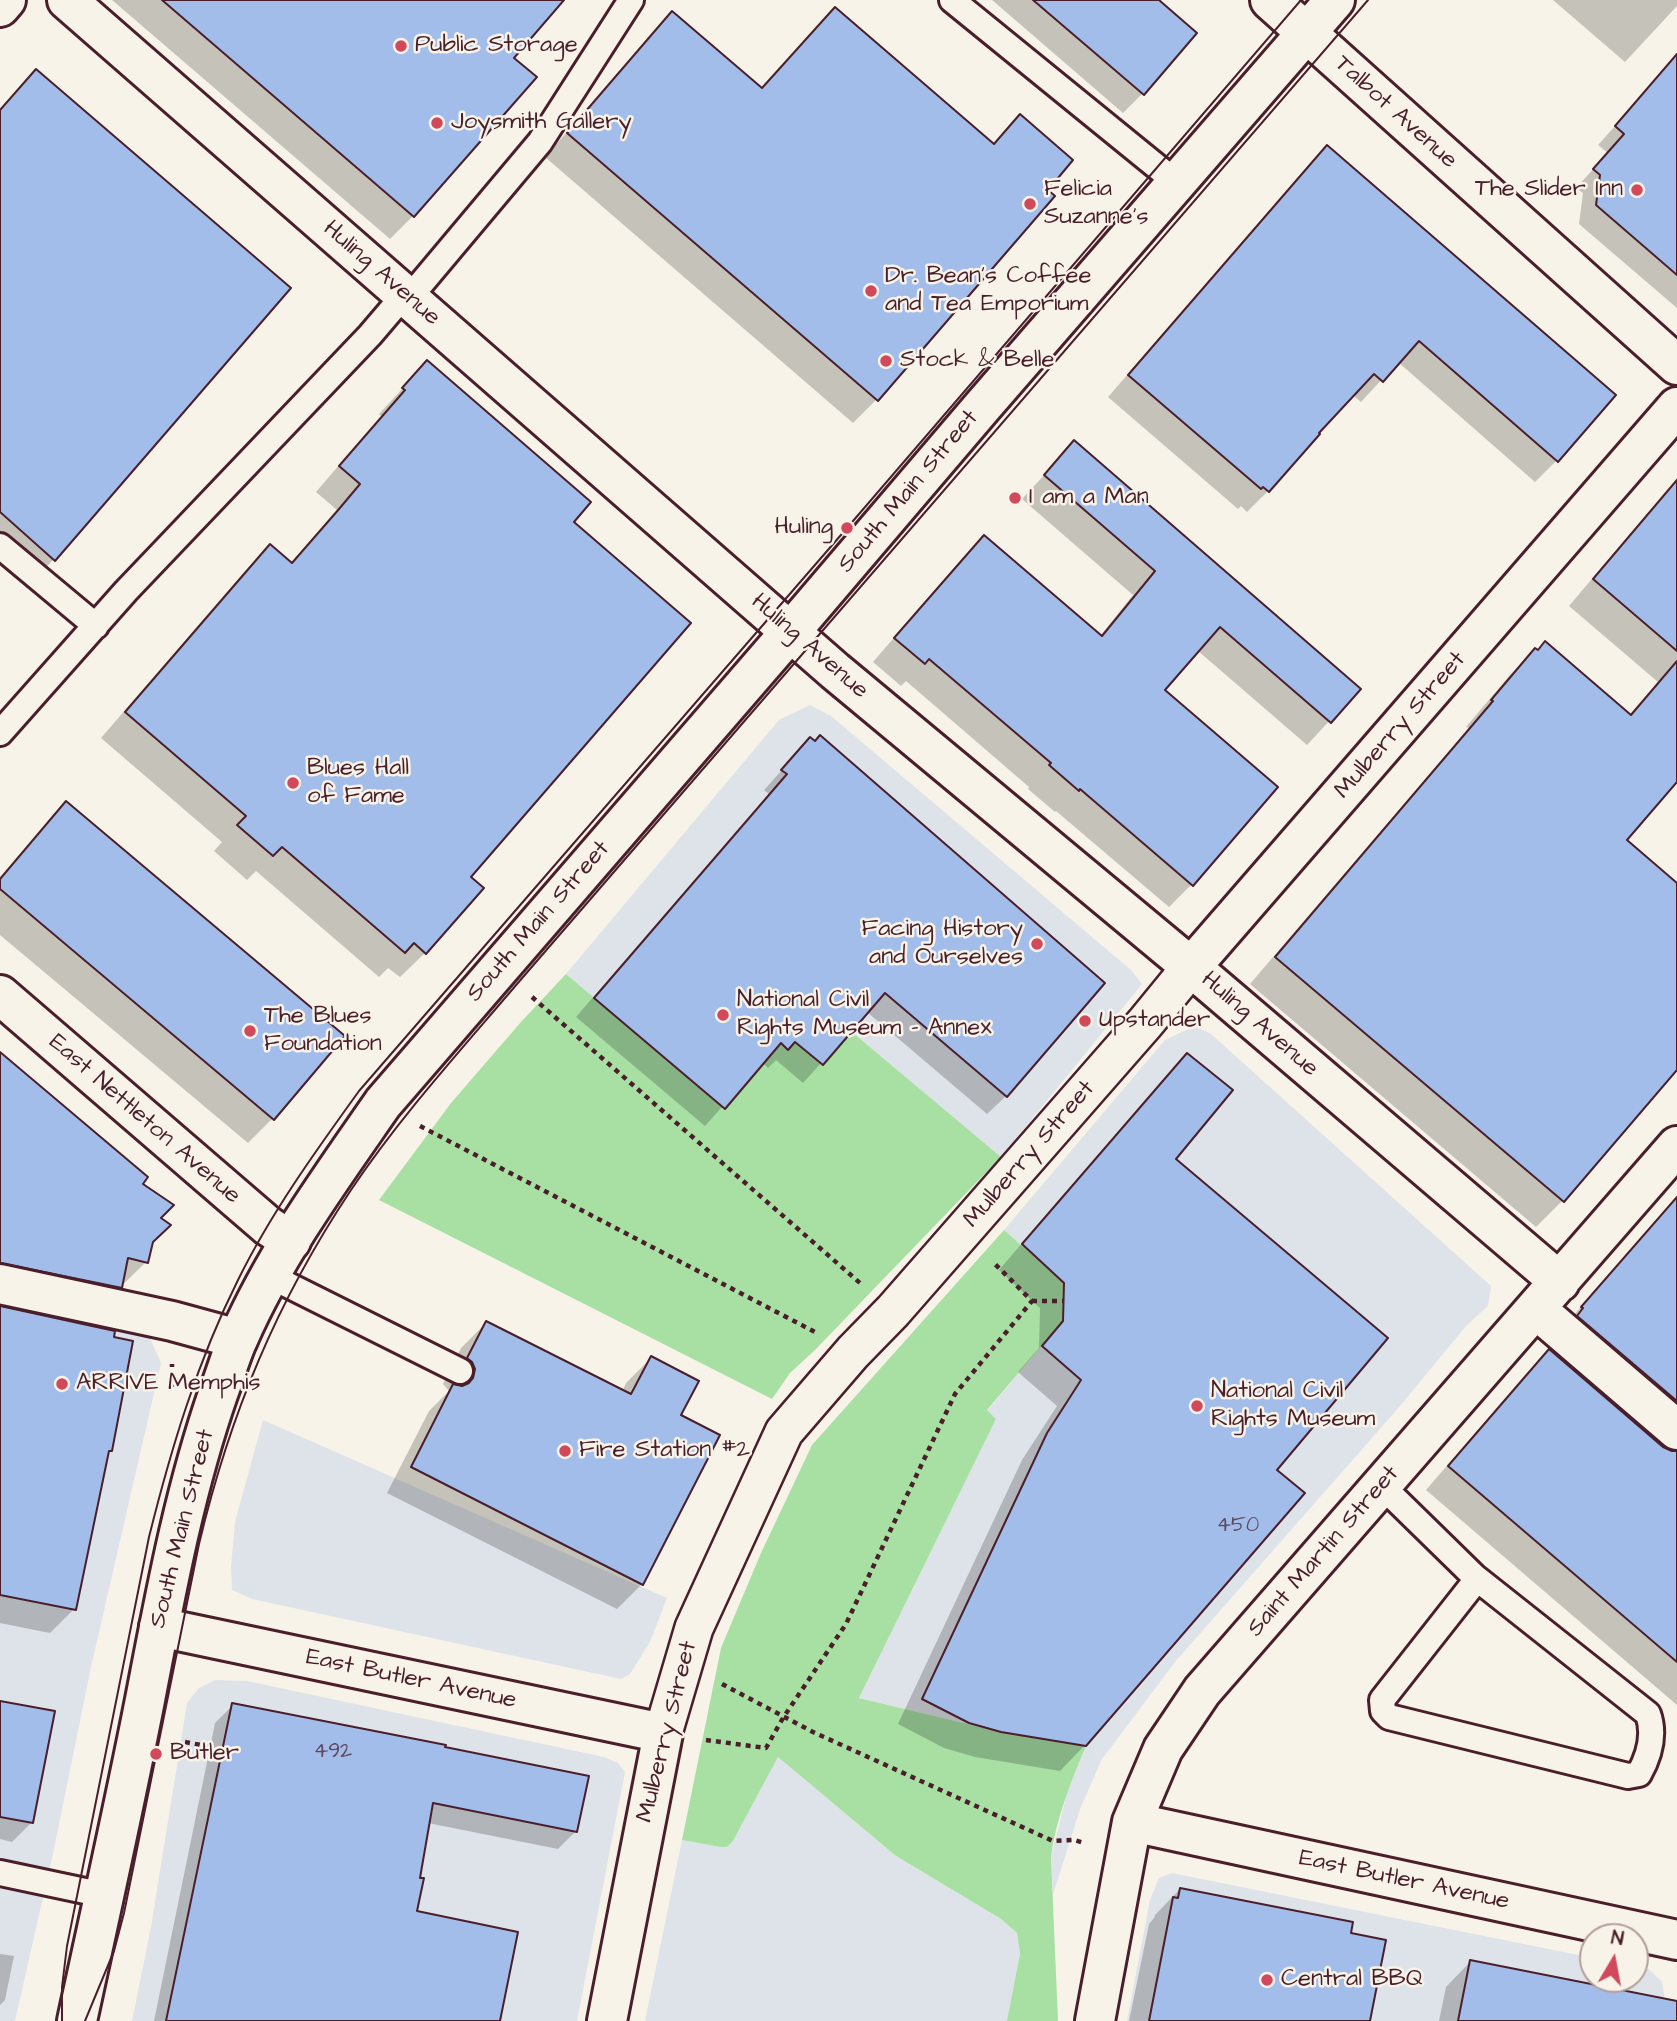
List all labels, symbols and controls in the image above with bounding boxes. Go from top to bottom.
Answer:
place label: Public Storage [415,32,578,60]
marker: Public Storage [393,38,409,54]
street label: Talbot Avenue [1328,50,1462,176]
place label: Joysmith Gallery [451,109,632,137]
marker: Joysmith Gallery [429,115,445,131]
place label: Felicia Suzanne's [1044,176,1149,232]
place label: The Slider Inn [1475,176,1623,204]
marker: The Slider Inn [1629,182,1645,198]
marker: Felicia Suzanne's [1022,196,1038,212]
street label: Huling Avenue [316,215,446,333]
place label: Dr. Bean's Coffee and Tea Emporium [885,263,1092,319]
marker: Dr. Bean's Coffee and Tea Emporium [863,283,879,299]
place label: Stock & Belle [900,347,1054,375]
marker: Stock & Belle [878,353,894,369]
street label: South Main Street [833,405,985,579]
place label: I am a Man [1029,484,1149,512]
marker: I am a Man [1007,490,1023,506]
place label: Huling [774,514,833,542]
marker: Huling [839,520,855,536]
street label: Huling Avenue [744,588,874,706]
street label: Mulberry Street [1329,647,1473,805]
place label: Blues Hall of Fame [307,755,409,811]
marker: Blues Hall of Fame [285,775,301,791]
street label: South Main Street [461,836,617,1008]
place label: Facing History and Ourselves [862,916,1023,972]
marker: Facing History and Ourselves [1029,936,1045,952]
street label: Huling Avenue [1194,966,1324,1084]
place label: National Civil Rights Museum - Annex [737,987,992,1043]
place label: The Blues Foundation [264,1003,382,1059]
marker: National Civil Rights Museum - Annex [715,1007,731,1023]
place label: Upstander [1099,1007,1210,1035]
marker: Upstander [1077,1013,1093,1029]
marker: The Blues Foundation [242,1023,258,1039]
street label: East Nettleton Avenue [42,1029,246,1211]
street label: Mulberry Street [958,1076,1102,1234]
place label: ARRIVE Memphis [76,1370,261,1398]
marker: ARRIVE Memphis [54,1376,70,1392]
place label: National Civil Rights Museum [1211,1378,1375,1434]
marker: National Civil Rights Museum [1189,1398,1205,1414]
street label: South Main Street [144,1427,222,1631]
place label: Fire Station #2 [579,1437,750,1465]
marker: Fire Station #2 [557,1443,573,1459]
street label: Saint Martin Street [1242,1461,1406,1643]
house number: 450 [1217,1514,1259,1540]
street label: Mulberry Street [632,1638,704,1826]
street label: East Butler Avenue [303,1644,519,1716]
place label: Butler [170,1740,239,1768]
house number: 492 [314,1740,352,1766]
marker: Butler [148,1746,164,1762]
street label: East Butler Avenue [1296,1845,1512,1917]
north arrow [1579,1923,1649,1993]
text: N [1609,1924,1626,1953]
place label: Central BBQ [1281,1966,1423,1994]
marker: Central BBQ [1259,1972,1275,1988]

